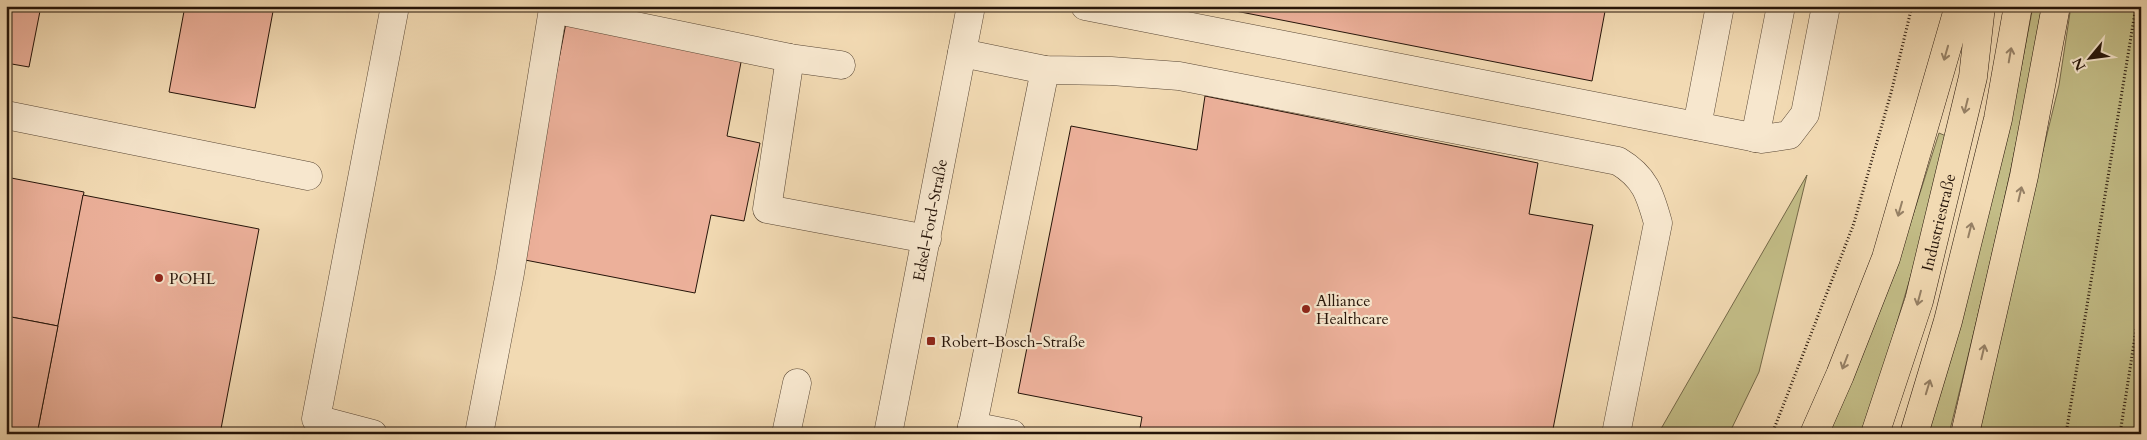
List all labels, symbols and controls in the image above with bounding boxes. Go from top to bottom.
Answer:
north arrow [2064,32,2114,82]
one-way arrow [1940,45,1950,61]
one-way arrow [2005,47,2015,63]
text: N [2068,54,2090,74]
one-way arrow [1961,98,1970,114]
street label: Edsel-Ford-Straße [908,157,953,283]
street label: Industriestraße [1917,171,1961,274]
one-way arrow [2016,186,2025,202]
one-way arrow [1895,201,1905,217]
one-way arrow [1966,223,1976,239]
place label: POHL [169,268,216,290]
marker: POHL [153,272,165,284]
place label: Alliance Healthcare [1316,290,1389,330]
one-way arrow [1914,290,1924,306]
marker: Alliance Healthcare [1300,303,1312,315]
place label: Robert-Bosch-Straße [941,331,1085,353]
marker: Robert-Bosch-Straße [925,335,937,347]
one-way arrow [1979,345,1988,361]
one-way arrow [1840,354,1850,369]
one-way arrow [1923,379,1933,395]

